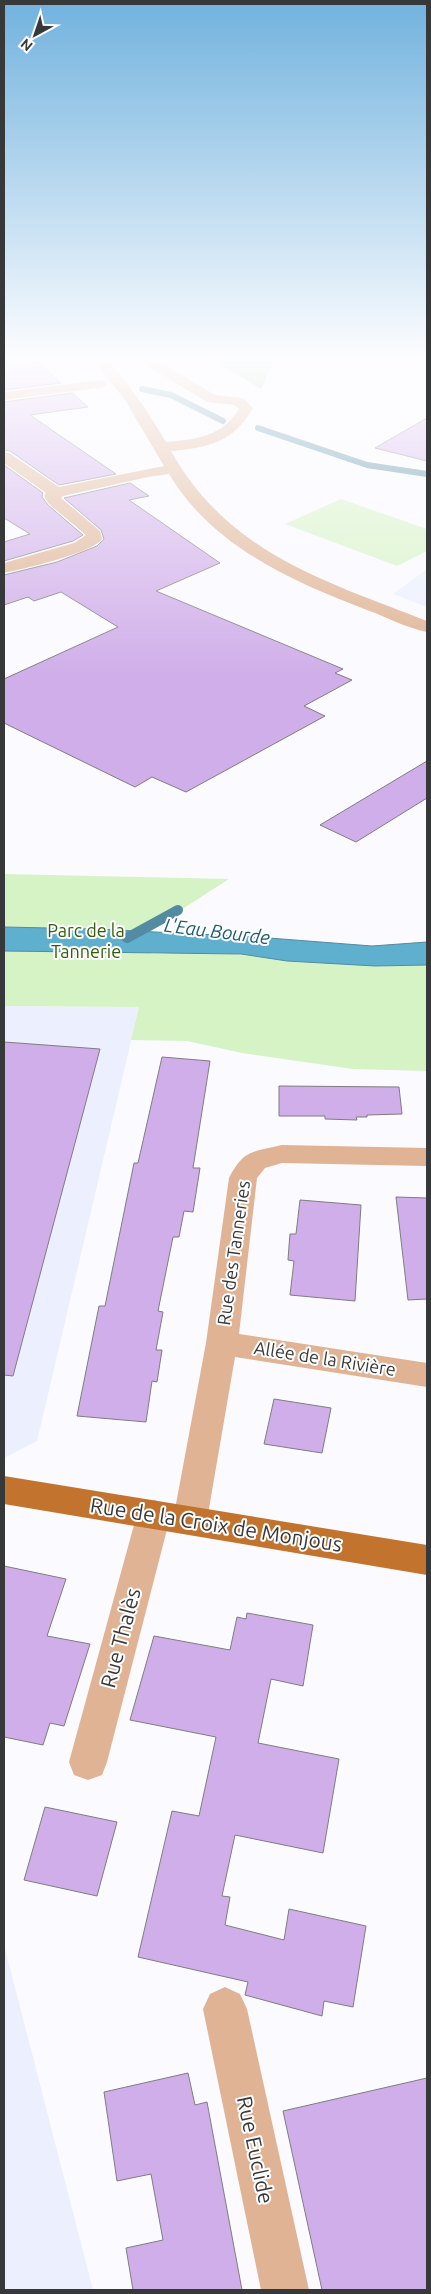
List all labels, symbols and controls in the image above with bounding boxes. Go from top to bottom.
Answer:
north arrow [10,10,60,60]
text: N [17,35,36,54]
water label: L'Eau Bourde [163,914,272,948]
park label: Parc de la Tannerie [47,920,125,961]
street label: Rue des Tanneries [213,1179,253,1327]
street label: Allée de la Rivière [253,1337,397,1379]
street label: Rue de la Croix de Monjous [89,1492,344,1556]
street label: Rue Thalès [95,1585,145,1690]
street label: Rue Euclide [233,2094,279,2206]

